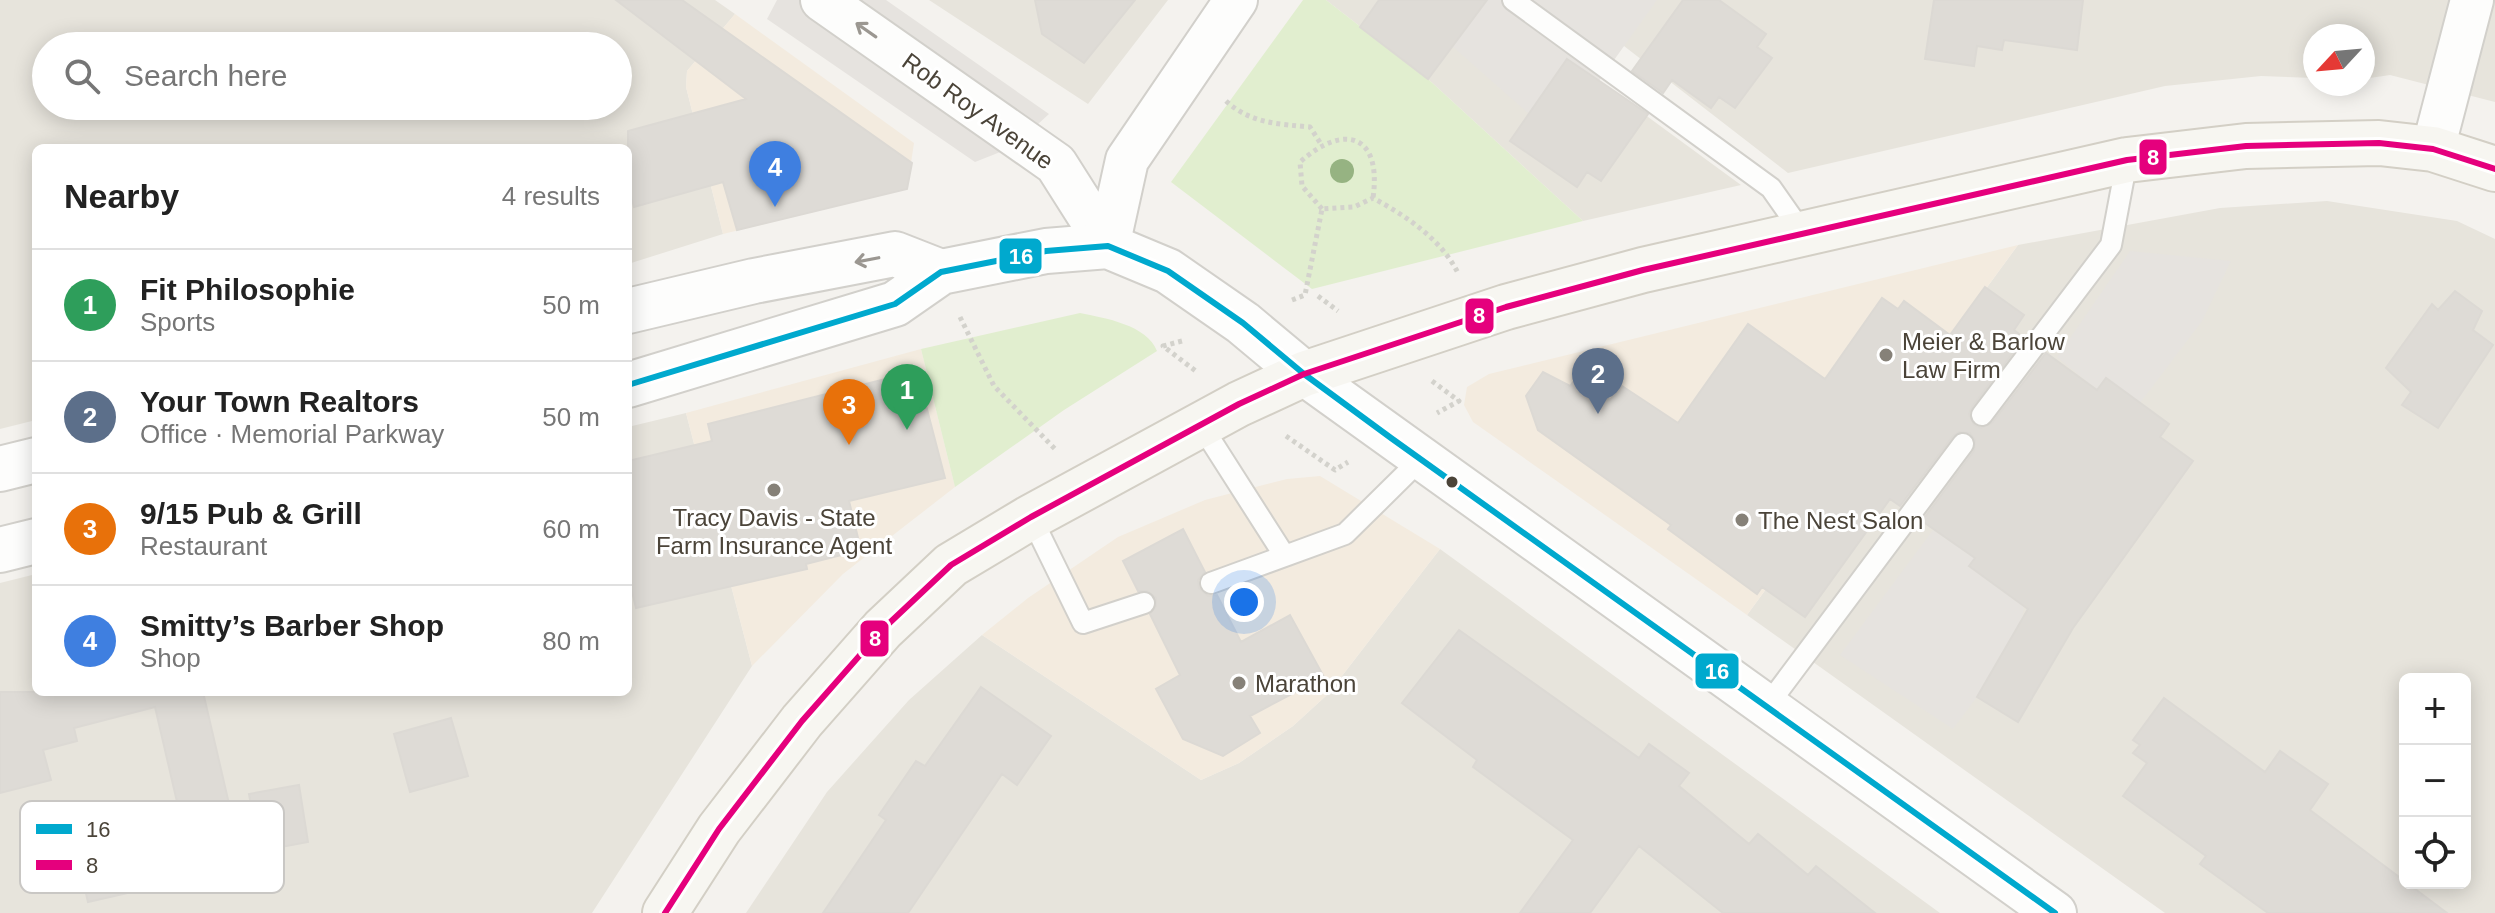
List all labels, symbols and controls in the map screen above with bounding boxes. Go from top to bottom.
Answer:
one-way arrow [855,22,877,38]
north arrow [2303,24,2375,96]
search box [32,32,632,120]
street label: Rob Roy Avenue [897,47,1059,175]
icon: search [60,54,104,98]
text: Search here [124,59,287,92]
line badge: 8 [2138,138,2168,176]
pin: 4 [749,141,801,207]
text: 8 [2147,145,2159,170]
text: Nearby [64,177,179,215]
text: 4 results [502,181,600,211]
line badge: 16 [998,237,1043,275]
text: 16 [1009,244,1033,269]
one-way arrow [855,253,880,268]
text: Fit Philosophie [140,273,355,306]
text: 1 [83,290,97,320]
text: 50 m [542,290,600,320]
line badge: 8 [1464,297,1495,335]
text: 8 [1473,303,1485,328]
text: Sports [140,307,215,337]
place label: Meier & Barlow Law Firm [1902,328,2065,383]
marker: Meier & Barlow Law Firm [1877,346,1895,364]
pin: 2 [1572,348,1624,414]
pin: 1 [881,364,933,430]
pin: 3 [823,379,875,445]
text: Your Town Realtors [140,385,419,418]
text: 2 [83,402,97,432]
text: 50 m [542,402,600,432]
text: Office · Memorial Parkway [140,419,444,449]
unlabelled marker [1444,474,1460,490]
marker: Tracy Davis - State Farm Insurance Agent [765,481,783,499]
text: 9/15 Pub & Grill [140,497,362,530]
place label: Tracy Davis - State Farm Insurance Agent [656,504,892,559]
place label: The Nest Salon [1758,507,1923,534]
marker: The Nest Salon [1733,511,1751,529]
text: 3 [83,514,97,544]
text: 60 m [542,514,600,544]
text: Restaurant [140,531,267,561]
your location [1224,582,1264,622]
text: Smitty’s Barber Shop [140,609,444,642]
line badge: 8 [859,619,890,658]
text: 4 [83,626,97,656]
text: 80 m [542,626,600,656]
text: 8 [869,626,881,651]
text: Shop [140,643,201,673]
line badge: 16 [1694,652,1740,690]
text: 16 [1705,659,1729,684]
place label: Marathon [1255,670,1356,697]
map controls [2399,673,2471,889]
button: + [2399,673,2471,745]
marker: Marathon [1230,674,1248,692]
button: − [2399,745,2471,817]
legend [20,801,284,893]
text: 16 [86,817,110,842]
button: locate [2399,817,2471,889]
text: 8 [86,853,98,878]

